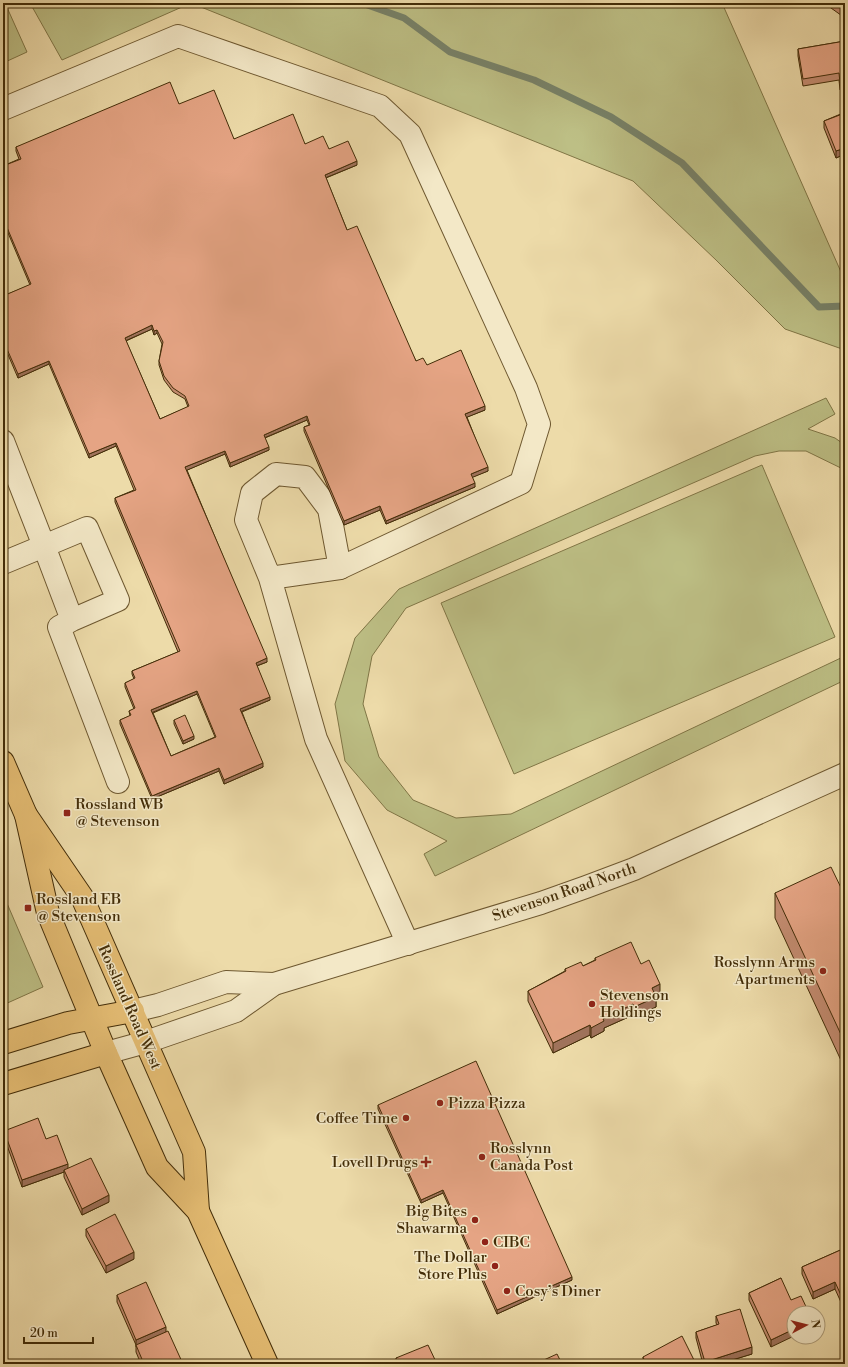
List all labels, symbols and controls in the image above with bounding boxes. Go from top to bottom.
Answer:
place label: Rossland WB @ Stevenson [75,795,164,831]
marker: Rossland WB @ Stevenson [62,808,72,818]
street label: Stevenson Road North [490,859,639,926]
place label: Rossland EB @ Stevenson [36,890,121,926]
marker: Rossland EB @ Stevenson [23,903,33,913]
street label: Rossland Road West [94,942,166,1073]
place label: Rosslynn Arms Apartments [714,953,815,989]
marker: Rosslynn Arms Apartments [818,966,828,976]
place label: Stevenson Holdings [600,986,669,1022]
marker: Stevenson Holdings [587,999,597,1009]
place label: Pizza Pizza [448,1094,526,1113]
marker: Pizza Pizza [435,1098,445,1108]
place label: Coffee Time [316,1109,398,1128]
marker: Coffee Time [401,1113,411,1123]
place label: Rosslynn Canada Post [490,1139,574,1175]
marker: Rosslynn Canada Post [477,1152,487,1162]
place label: Lovell Drugs [332,1153,418,1172]
marker: Lovell Drugs [421,1157,431,1167]
place label: Big Bites Shawarma [396,1202,467,1238]
marker: Big Bites Shawarma [470,1215,480,1225]
place label: CIBC [493,1233,530,1252]
marker: CIBC [480,1237,490,1247]
place label: The Dollar Store Plus [414,1248,488,1284]
marker: The Dollar Store Plus [490,1261,500,1271]
place label: Cosy’s Diner [515,1282,601,1301]
marker: Cosy’s Diner [502,1286,512,1296]
north arrow [786,1305,826,1345]
scale bar [24,1319,93,1345]
text: N [807,1319,822,1329]
text: 20 m [30,1326,58,1341]

